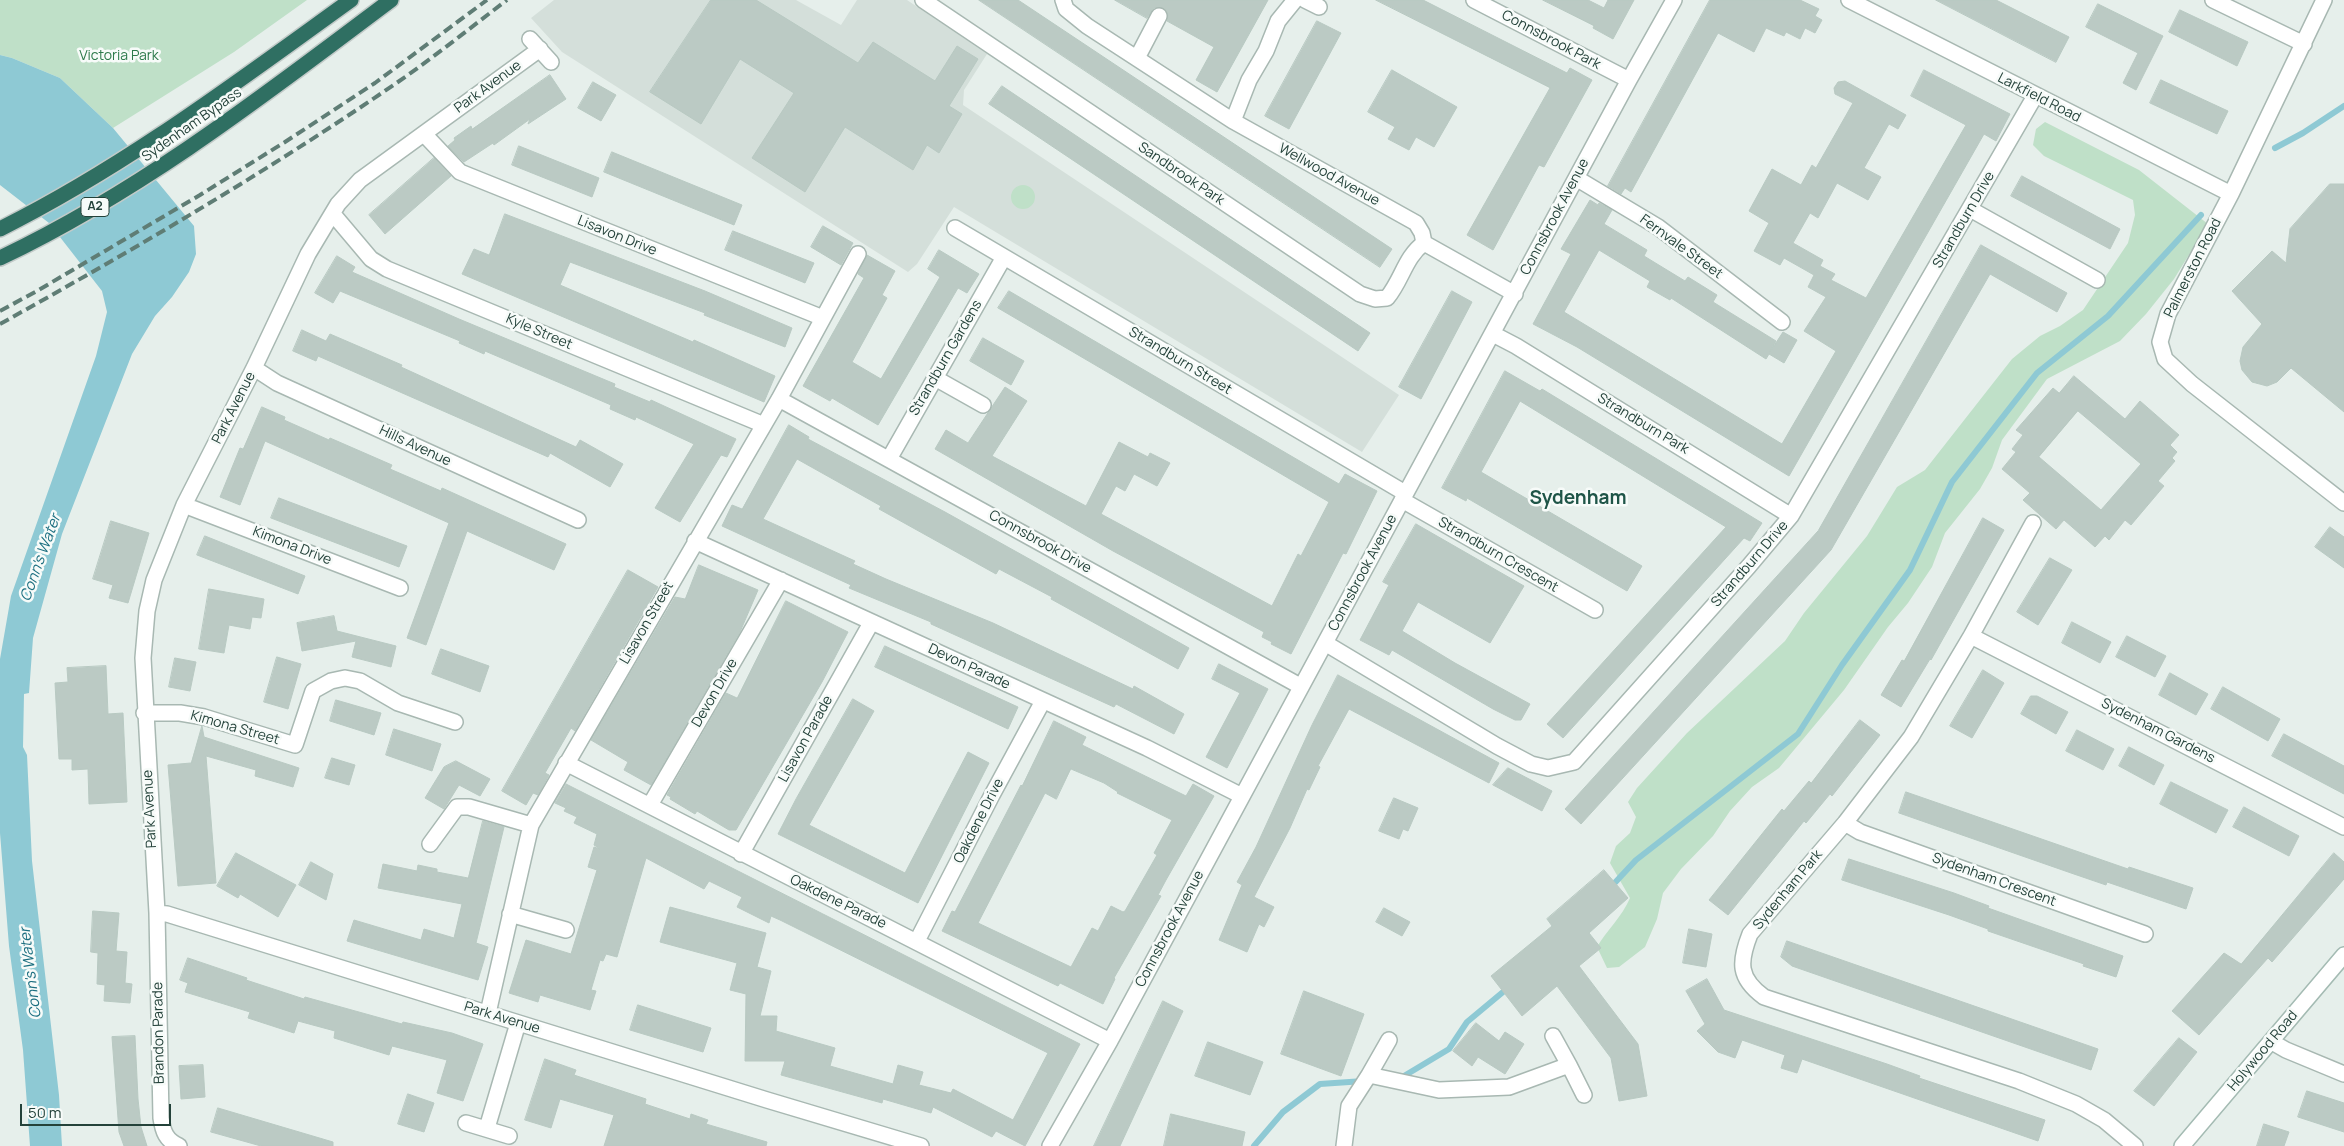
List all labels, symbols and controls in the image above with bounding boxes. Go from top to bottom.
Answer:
street label: Connsbrook Park [1499,7,1603,73]
park label: Victoria Park [79,48,159,64]
street label: Park Avenue [451,57,525,117]
street label: Larkfield Road [1995,70,2083,126]
street label: Sydenham Bypass [139,84,245,166]
street label: Sandbrook Park [1135,139,1227,209]
street label: Wellwood Avenue [1275,140,1383,210]
street label: Connsbrook Avenue [1517,156,1593,278]
street label: Strandburn Drive [1930,169,1998,271]
road number: A2 [81,198,109,216]
street label: Fernvale Street [1636,211,1726,283]
street label: Lisavon Drive [575,212,659,260]
street label: Palmerston Road [2161,216,2225,320]
street label: Strandburn Gardens [906,297,986,419]
street label: Kyle Street [503,311,575,353]
street label: Strandburn Street [1125,324,1235,398]
street label: Park Avenue [209,369,259,447]
street label: Strandburn Park [1594,390,1692,458]
street label: Hills Avenue [376,422,454,470]
district label: Sydenham [1529,488,1627,510]
street label: Connsbrook Drive [986,507,1094,577]
water label: Conn's Water [17,512,65,604]
street label: Connsbrook Avenue [1325,512,1401,634]
street label: Strandburn Crescent [1435,514,1561,596]
street label: Strandburn Drive [1708,517,1792,611]
street label: Kimona Drive [250,523,334,569]
street label: Lisavon Street [617,579,677,667]
street label: Devon Parade [925,641,1013,693]
street label: Devon Drive [689,656,741,730]
street label: Lisavon Parade [775,693,837,785]
street label: Sydenham Gardens [2098,695,2218,767]
street label: Kimona Street [189,707,281,749]
street label: Park Avenue [140,769,160,849]
street label: Oakdene Drive [950,776,1008,866]
street label: Sydenham Park [1750,847,1826,933]
street label: Sydenham Crescent [1930,850,2058,910]
street label: Connsbrook Avenue [1132,868,1208,990]
street label: Oakdene Parade [787,871,889,933]
water label: Conn's Water [17,927,45,1019]
street label: Brandon Parade [150,982,168,1084]
street label: Park Avenue [462,998,542,1038]
street label: Holywood Road [2224,1007,2302,1095]
scale bar [22,1094,174,1126]
text: 50 m [28,1102,62,1123]

